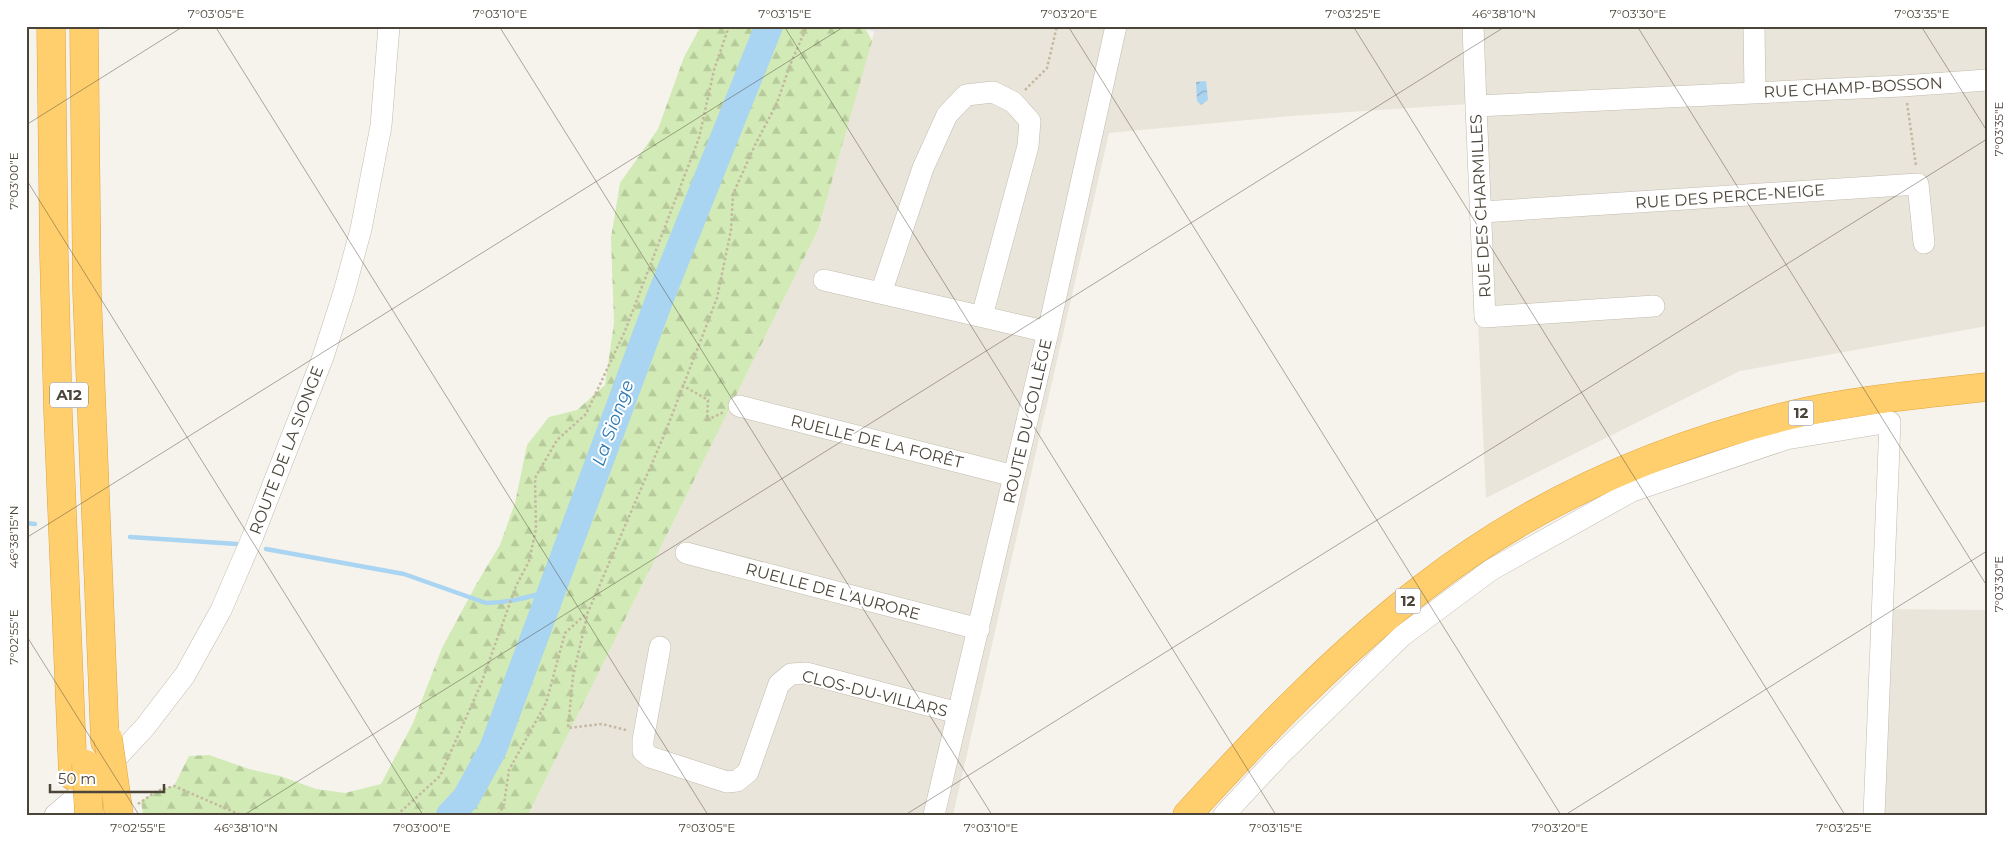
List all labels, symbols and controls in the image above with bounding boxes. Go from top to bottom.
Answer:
text: 7°03'05"E [188,6,244,21]
text: 7°03'10"E [473,6,527,21]
text: 7°03'15"E [758,6,812,21]
text: 7°03'20"E [1041,6,1097,21]
text: 7°03'25"E [1325,6,1381,21]
text: 46°38'10"N [1472,6,1536,21]
text: 7°03'30"E [1610,6,1666,21]
text: 7°03'35"E [1894,6,1950,21]
street label: RUE CHAMP-BOSSON [1763,73,1943,102]
text: 7°03'35"E [1991,101,2006,157]
street label: RUE DES CHARMILLES [1466,113,1495,298]
text: 7°03'00"E [6,152,21,210]
street label: RUE DES PERCE-NEIGE [1635,180,1826,213]
street label: ROUTE DU COLLÈGE [999,337,1056,505]
street label: ROUTE DE LA SIONGE [246,363,327,537]
water label: La Sionge [587,377,639,469]
road number: A12 [50,382,88,408]
road number: 12 [1788,400,1814,426]
street label: RUELLE DE LA FORÊT [789,411,966,472]
text: 46°38'15"N [6,505,21,569]
text: 7°03'30"E [1991,556,2006,612]
street label: RUELLE DE L'AURORE [744,559,922,624]
road number: 12 [1396,588,1420,614]
text: 7°02'55"E [6,609,21,665]
street label: CLOS-DU-VILLARS [800,666,950,721]
scale bar [50,761,164,793]
text: 50 m [58,769,96,788]
text: 7°02'55"E [110,820,166,835]
text: 46°38'10"N [214,820,278,835]
text: 7°03'00"E [393,820,451,835]
text: 7°03'05"E [679,820,735,835]
text: 7°03'10"E [964,820,1018,835]
text: 7°03'15"E [1249,820,1303,835]
text: 7°03'20"E [1532,820,1588,835]
text: 7°03'25"E [1816,820,1872,835]

